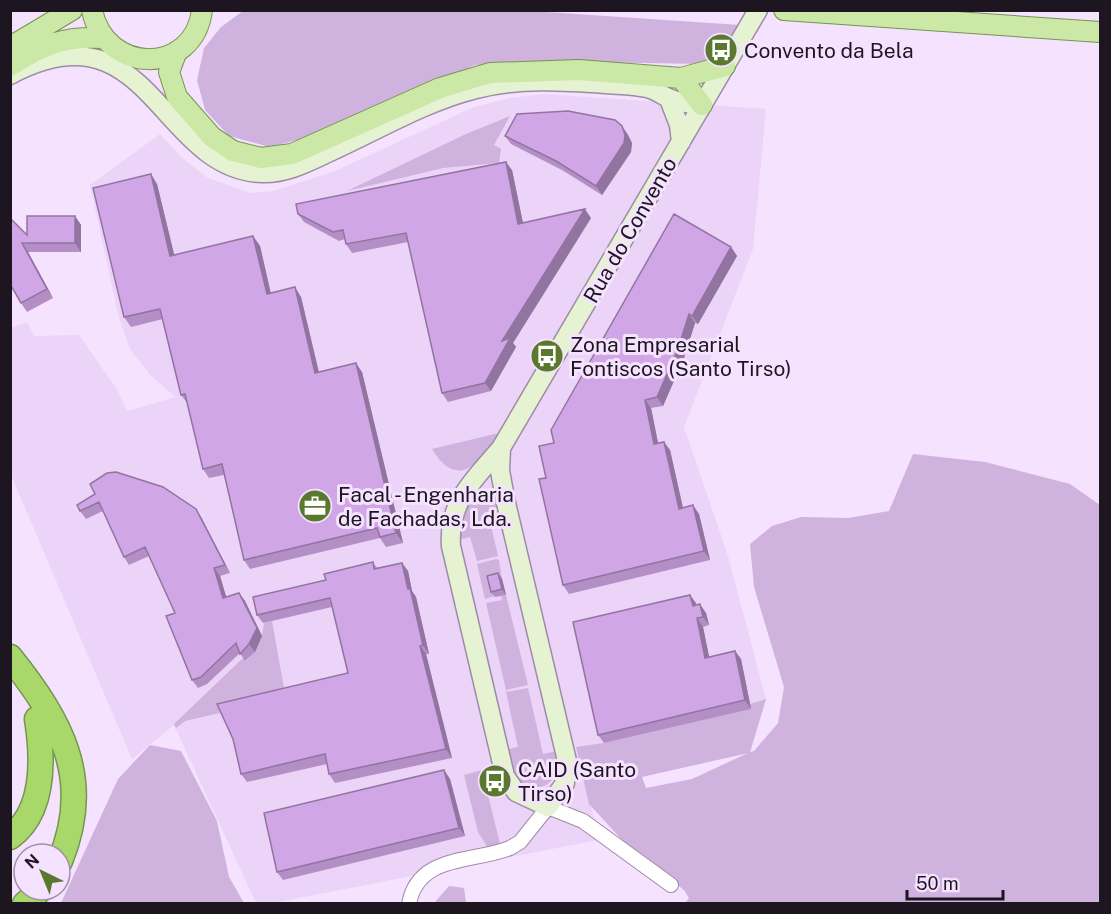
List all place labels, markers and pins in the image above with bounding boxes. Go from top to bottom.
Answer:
bus stop icon: Convento da Bela [703,32,739,68]
place label: Convento da Bela [744,38,914,63]
place label: Zona Empresarial Fontiscos (Santo Tirso) [570,332,792,381]
bus stop icon: Zona Empresarial Fontiscos (Santo Tirso) [529,338,565,374]
place label: Facal - Engenharia de Fachadas, Lda. [338,482,514,531]
office icon: Facal - Engenharia de Fachadas, Lda. [297,488,333,524]
place label: CAID (Santo Tirso) [518,757,636,806]
bus stop icon: CAID (Santo Tirso) [477,763,513,799]

